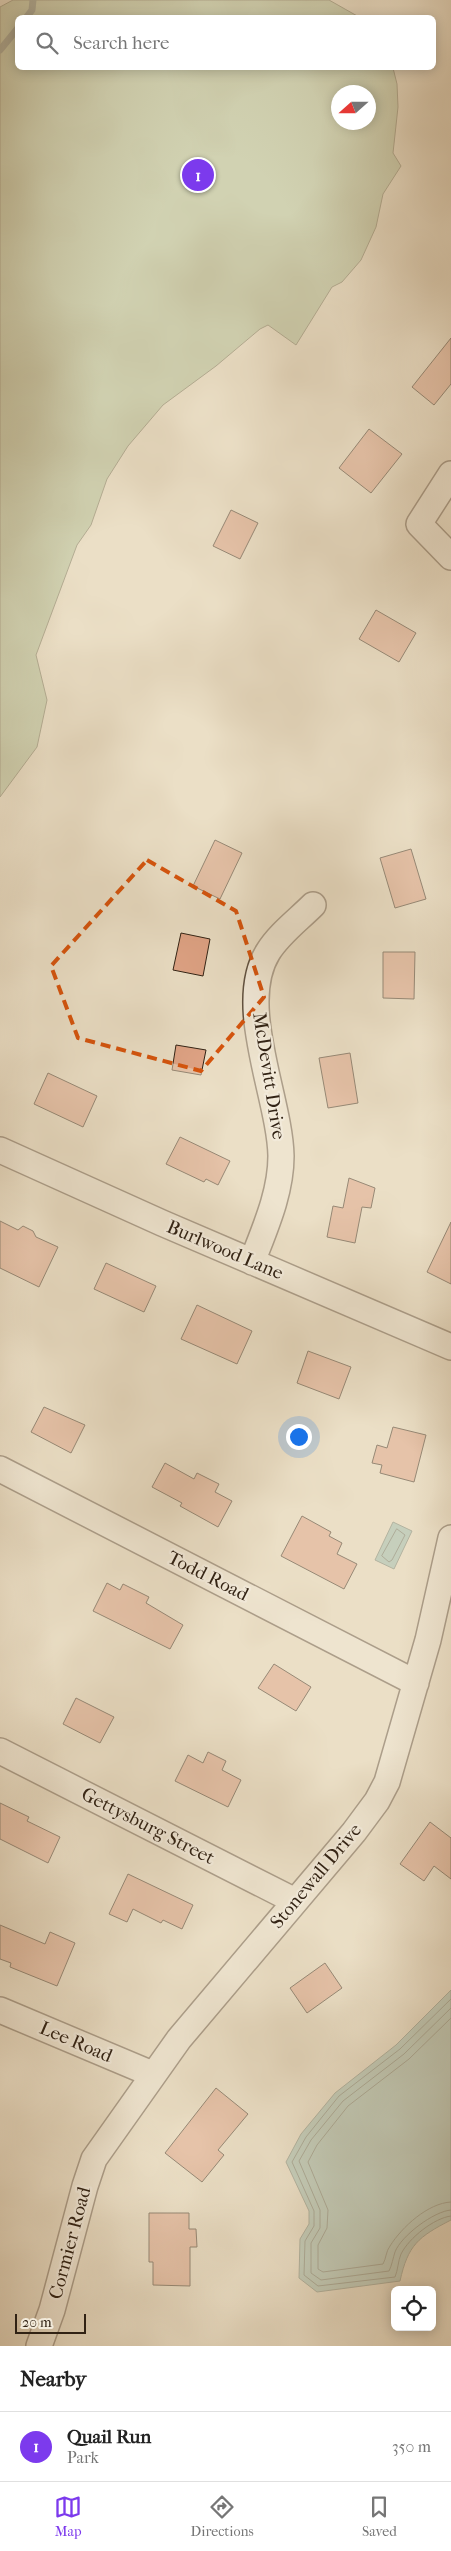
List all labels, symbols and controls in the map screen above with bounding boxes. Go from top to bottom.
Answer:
search box [15,15,436,70]
icon: search [33,29,61,57]
text: Search here [73,32,169,54]
north arrow [331,85,376,130]
pin: 1 [182,156,214,194]
street label: McDevitt Drive [248,1011,290,1141]
street label: Burlwood Lane [164,1216,286,1284]
your location [286,1424,312,1450]
street label: Todd Road [164,1546,253,1606]
street label: Gettysburg Street [78,1783,218,1869]
street label: Stonewall Drive [266,1819,366,1933]
street label: Lee Road [36,2017,116,2067]
street label: Cormier Road [44,2184,96,2302]
map controls [391,2286,436,2331]
button: locate [391,2286,436,2331]
scale bar [15,2311,86,2334]
text: 20 m [22,2314,52,2331]
text: Nearby [20,2367,86,2391]
text: Quail Run [67,2426,151,2448]
text: 1 [33,2437,39,2456]
text: 350 m [392,2437,431,2456]
text: Park [67,2448,99,2467]
tab: Map [54,2493,82,2540]
tab: Directions [191,2493,254,2540]
tab: Saved [362,2493,397,2540]

